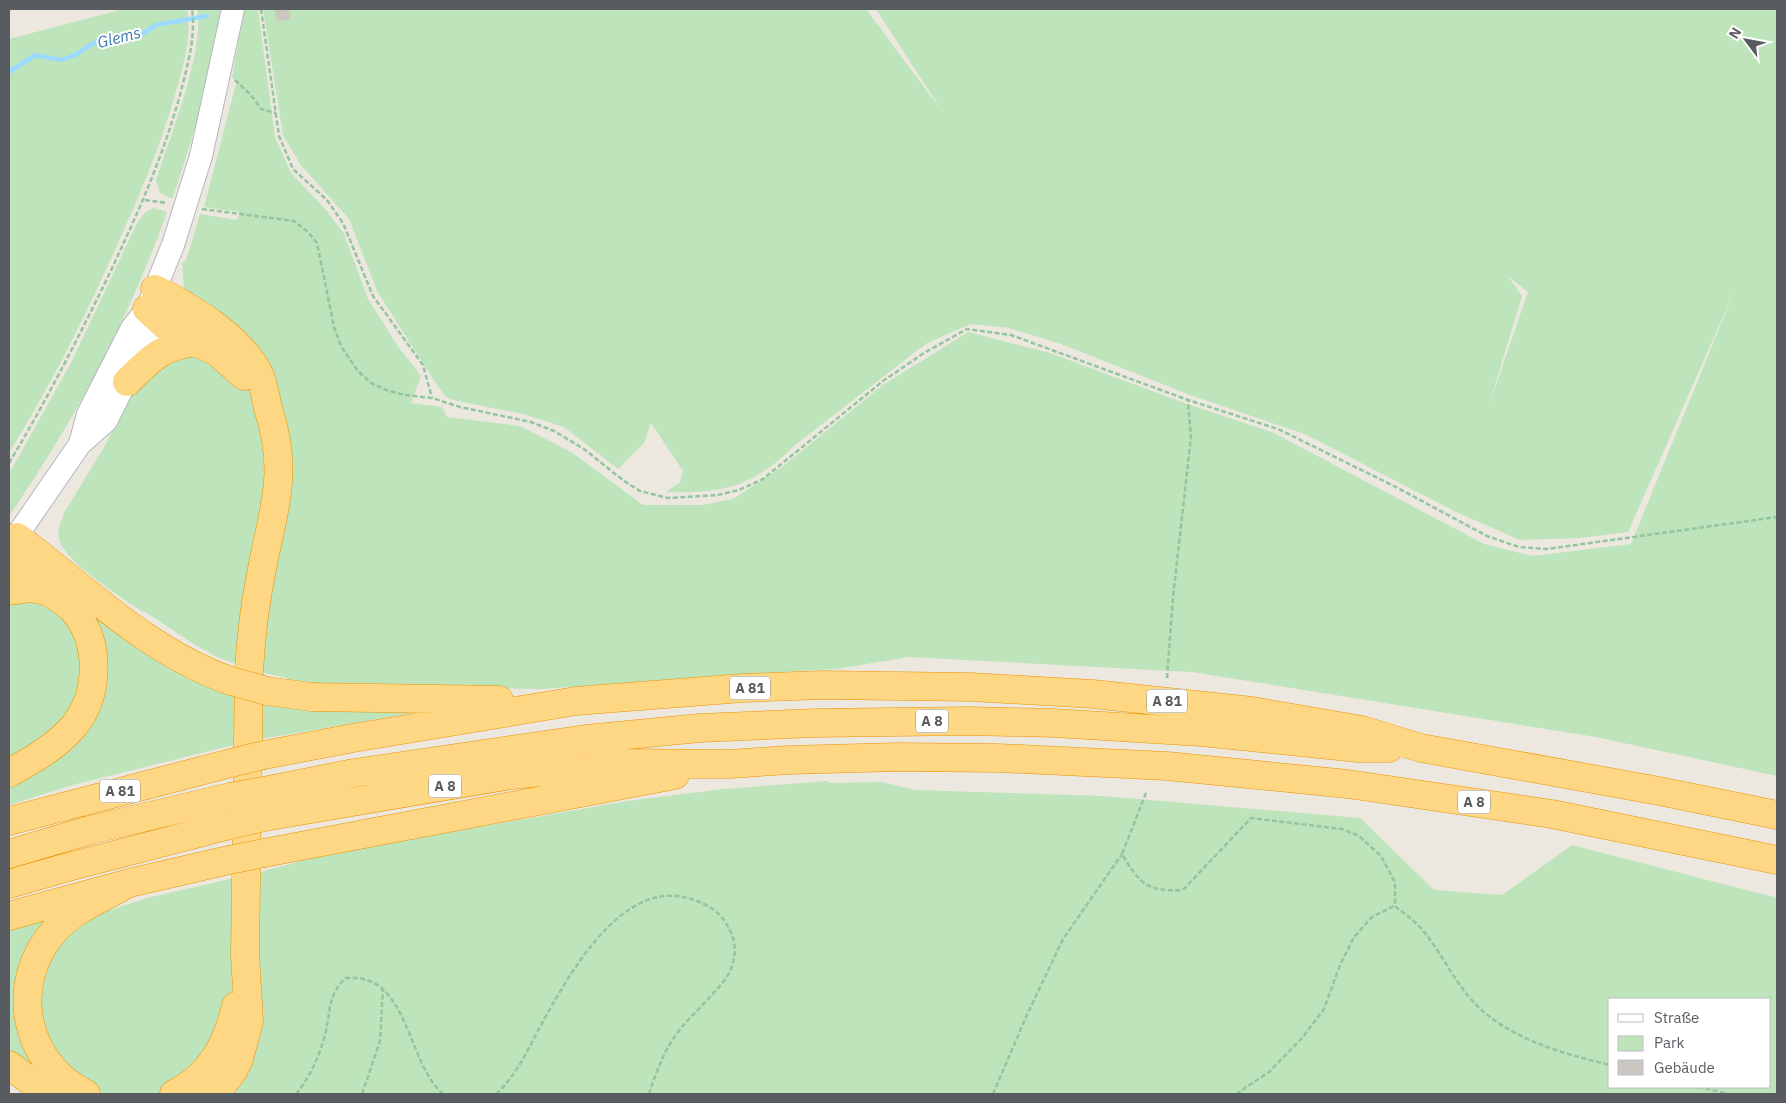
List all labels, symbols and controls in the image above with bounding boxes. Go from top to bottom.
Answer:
north arrow [1721,15,1771,65]
water label: Glems [95,22,143,52]
text: N [1725,24,1745,42]
road number: A 81 [730,676,770,700]
road number: A 81 [1147,689,1187,712]
road number: A 8 [916,709,948,732]
road number: A 8 [429,774,461,798]
road number: A 81 [100,779,140,802]
road number: A 8 [1458,790,1490,814]
legend [1608,998,1771,1088]
text: Straße [1654,1008,1699,1027]
text: Park [1654,1033,1684,1052]
text: Gebäude [1654,1058,1715,1077]

